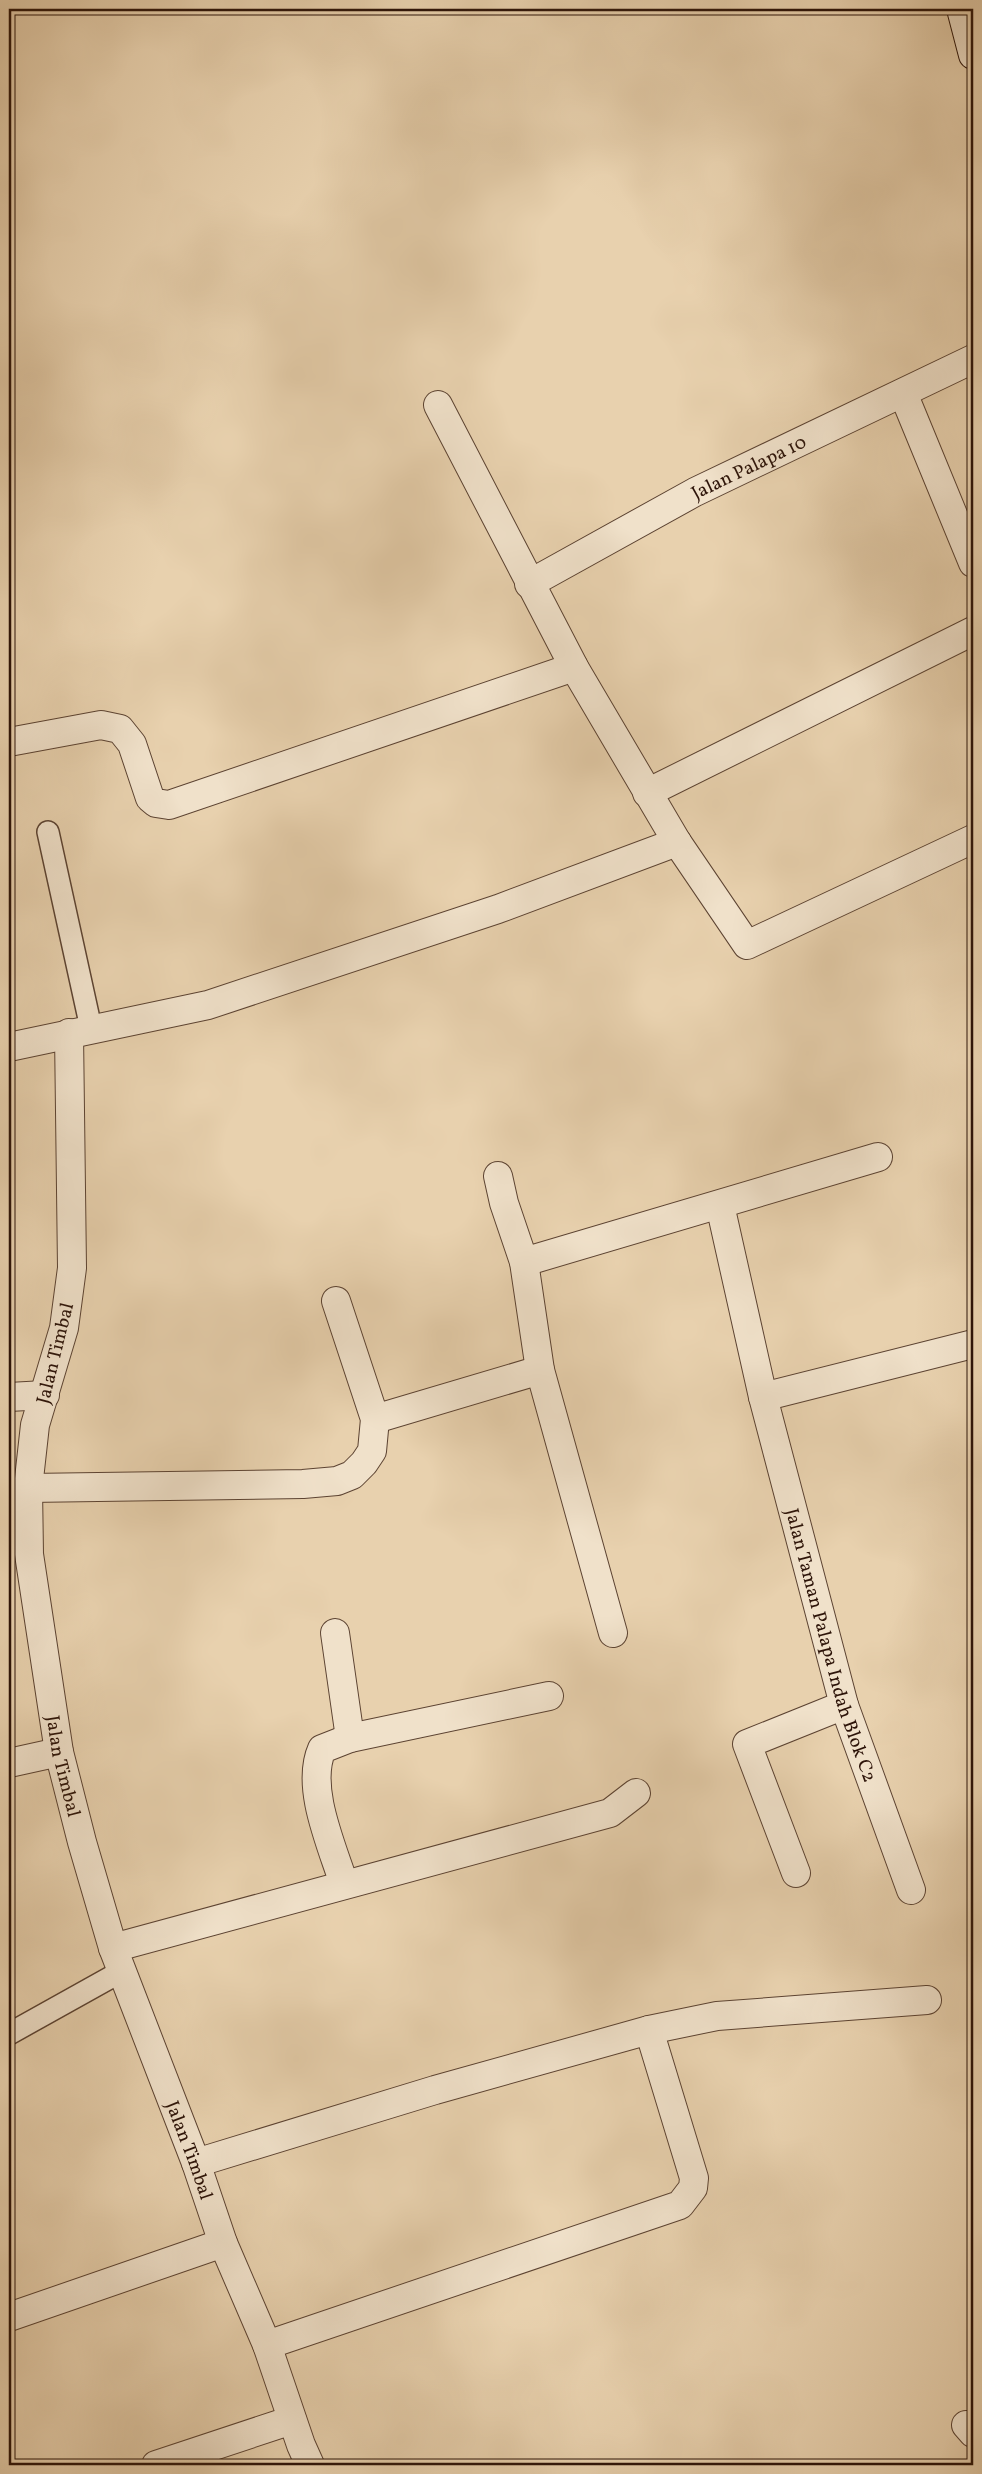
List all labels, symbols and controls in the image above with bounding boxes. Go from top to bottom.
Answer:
street label: Jalan Palapa 10 [687,430,811,507]
street label: Jalan Timbal [31,1300,81,1407]
street label: Jalan Taman Palapa Indah Blok C2 [778,1506,882,1786]
street label: Jalan Timbal [39,1713,86,1820]
street label: Jalan Timbal [158,2097,219,2204]

